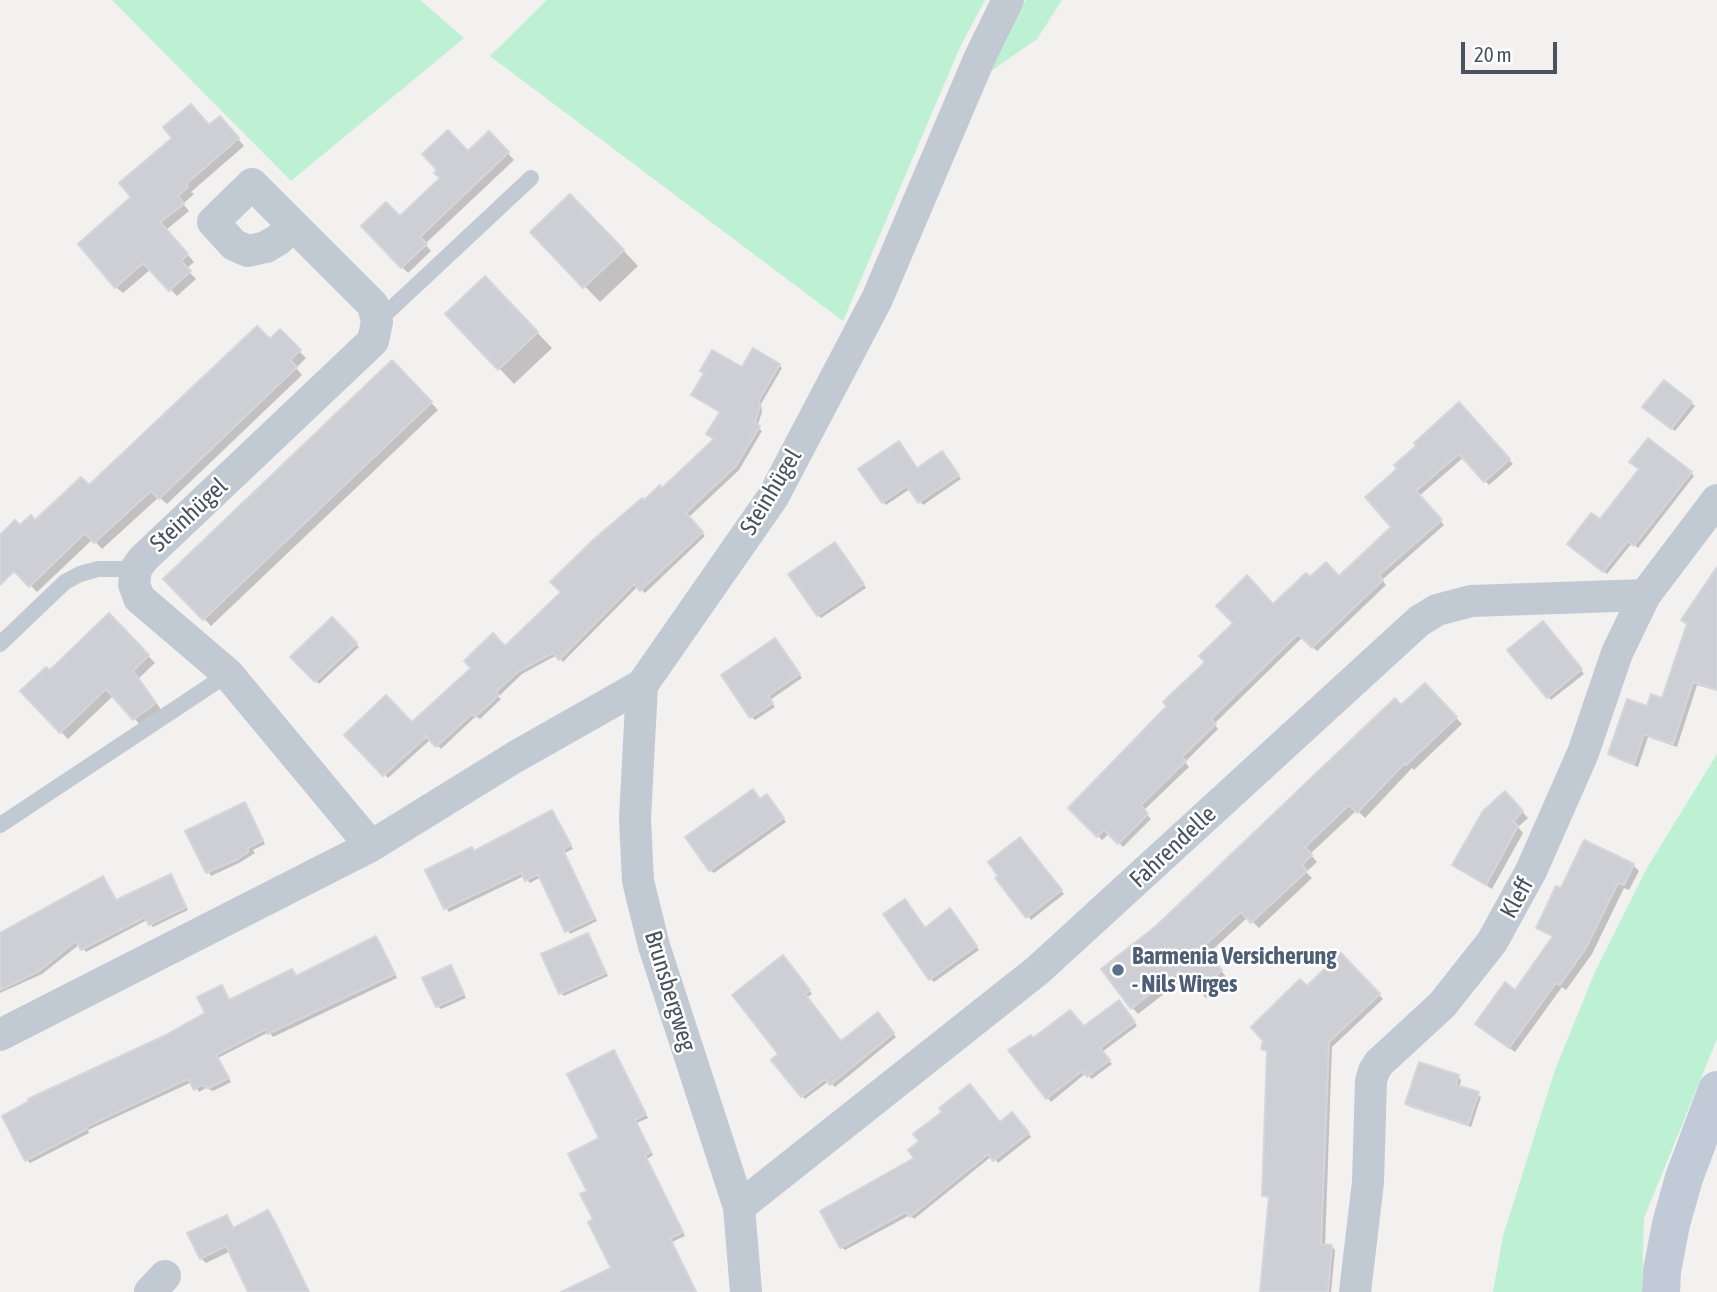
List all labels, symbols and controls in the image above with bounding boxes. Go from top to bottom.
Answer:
scale bar [1465,28,1561,72]
text: 20 m [1474,42,1512,66]
street label: Steinhügel [734,444,808,540]
street label: Steinhügel [144,472,234,558]
street label: Fahrendelle [1124,800,1222,894]
street label: Kleff [1494,873,1540,923]
street label: Brunsbergweg [638,927,702,1055]
place label: Barmenia Versicherung - Nils Wirges [1132,942,1336,998]
marker: Barmenia Versicherung - Nils Wirges [1110,962,1126,978]

